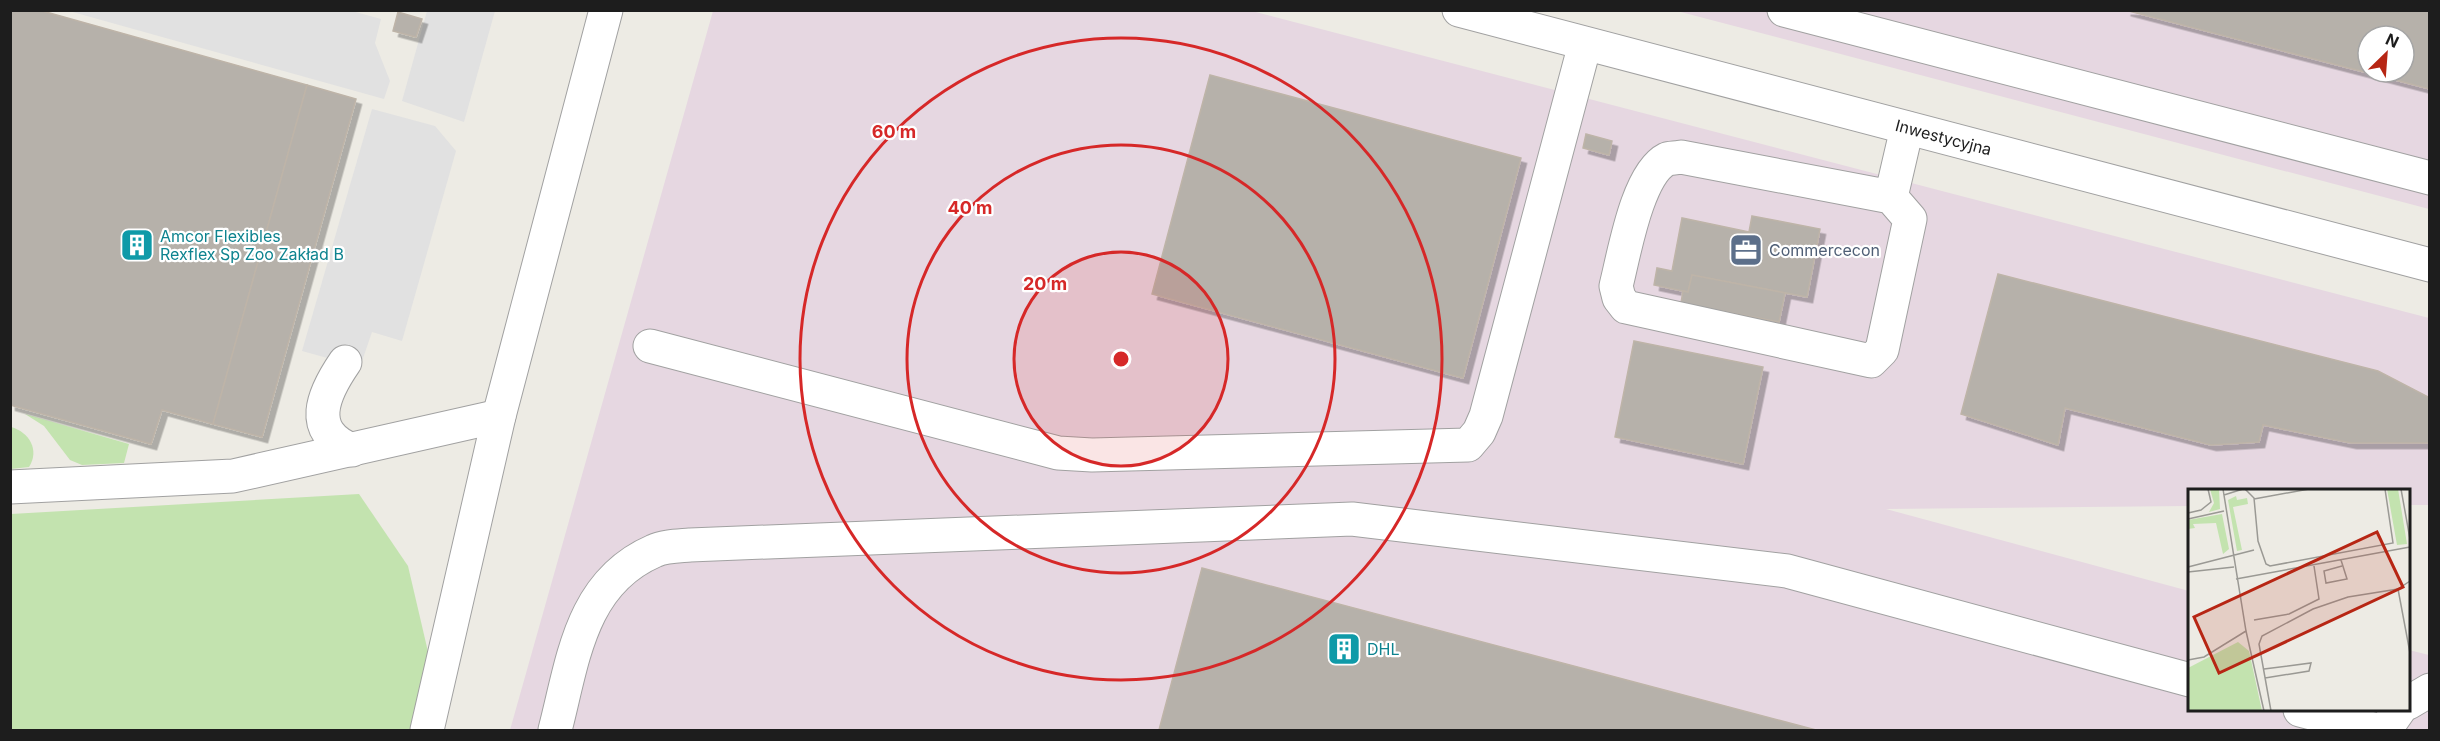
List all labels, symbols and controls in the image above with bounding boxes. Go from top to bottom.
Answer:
north arrow [2356,24,2416,84]
text: N [2383,29,2402,52]
street label: Inwestycyjna [1893,115,1994,159]
text: 60 m [872,121,916,142]
text: 40 m [948,197,993,218]
place label: Amcor Flexibles Rexflex Sp Zoo Zakład B [160,226,344,264]
building icon: Amcor Flexibles Rexflex Sp Zoo Zakład B [119,227,155,263]
office icon: Commercecon [1728,232,1764,268]
place label: Commercecon [1769,240,1880,260]
text: 20 m [1023,273,1067,294]
centre of rings [1111,349,1131,369]
inset map [2188,489,2410,711]
building icon: DHL [1326,631,1362,667]
place label: DHL [1367,639,1399,659]

